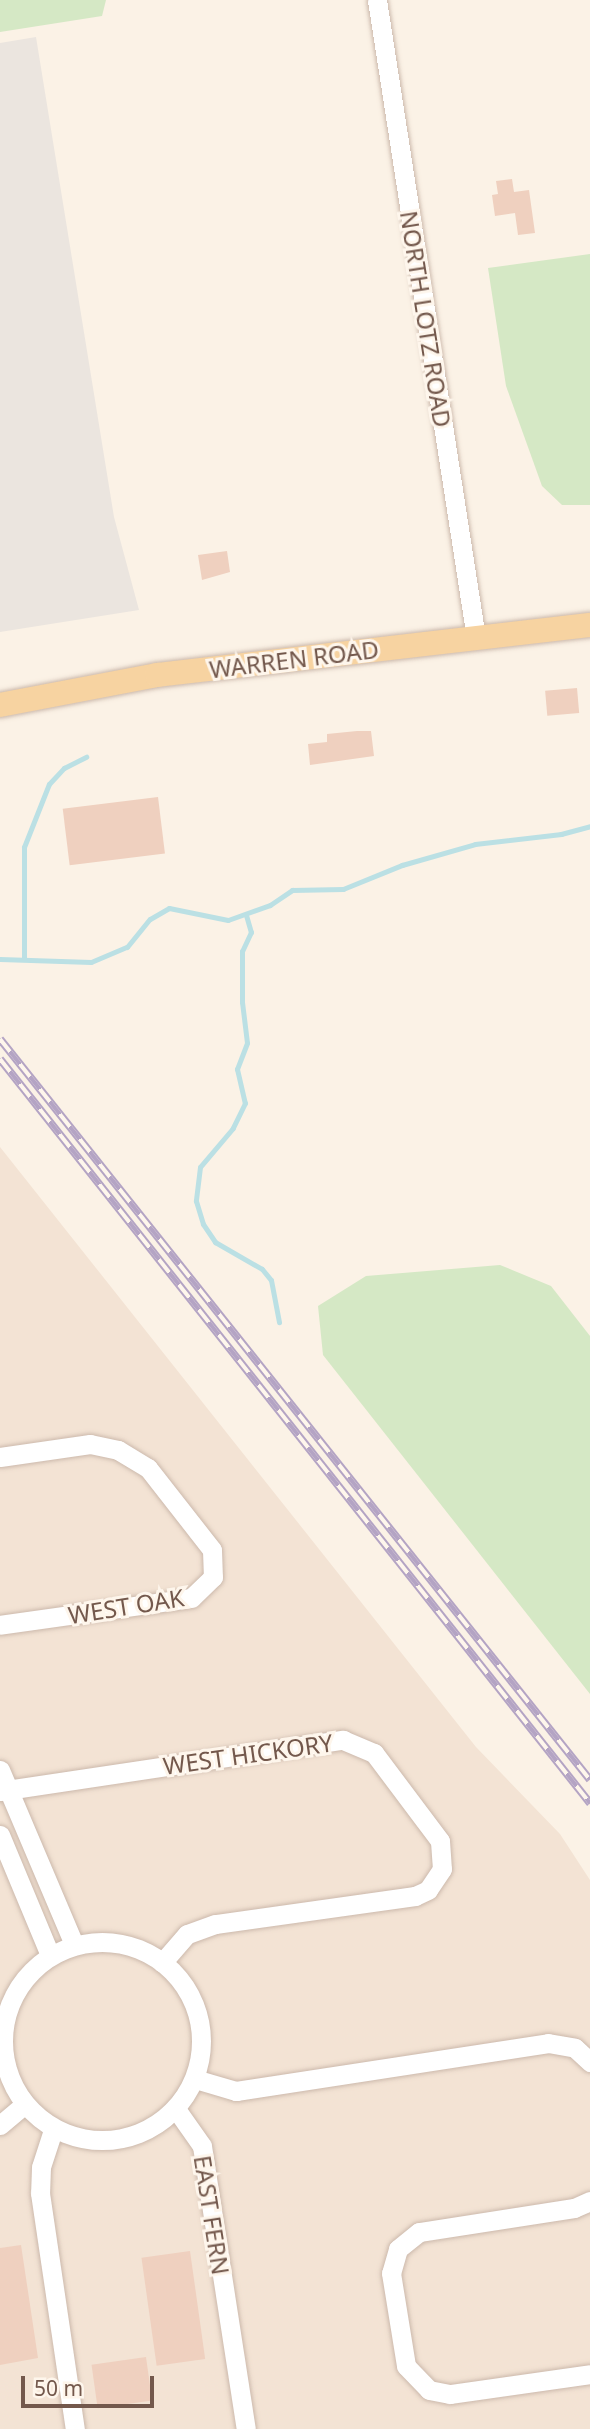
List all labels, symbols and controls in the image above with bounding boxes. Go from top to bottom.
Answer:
street label: NORTH LOTZ ROAD [395,209,457,429]
street label: WARREN ROAD [208,634,380,684]
street label: WEST OAK [66,1583,186,1629]
street label: WEST HICKORY [161,1728,335,1780]
street label: EAST FERN [188,2153,236,2277]
scale bar [24,2362,158,2406]
text: 50 m [34,2374,83,2402]

